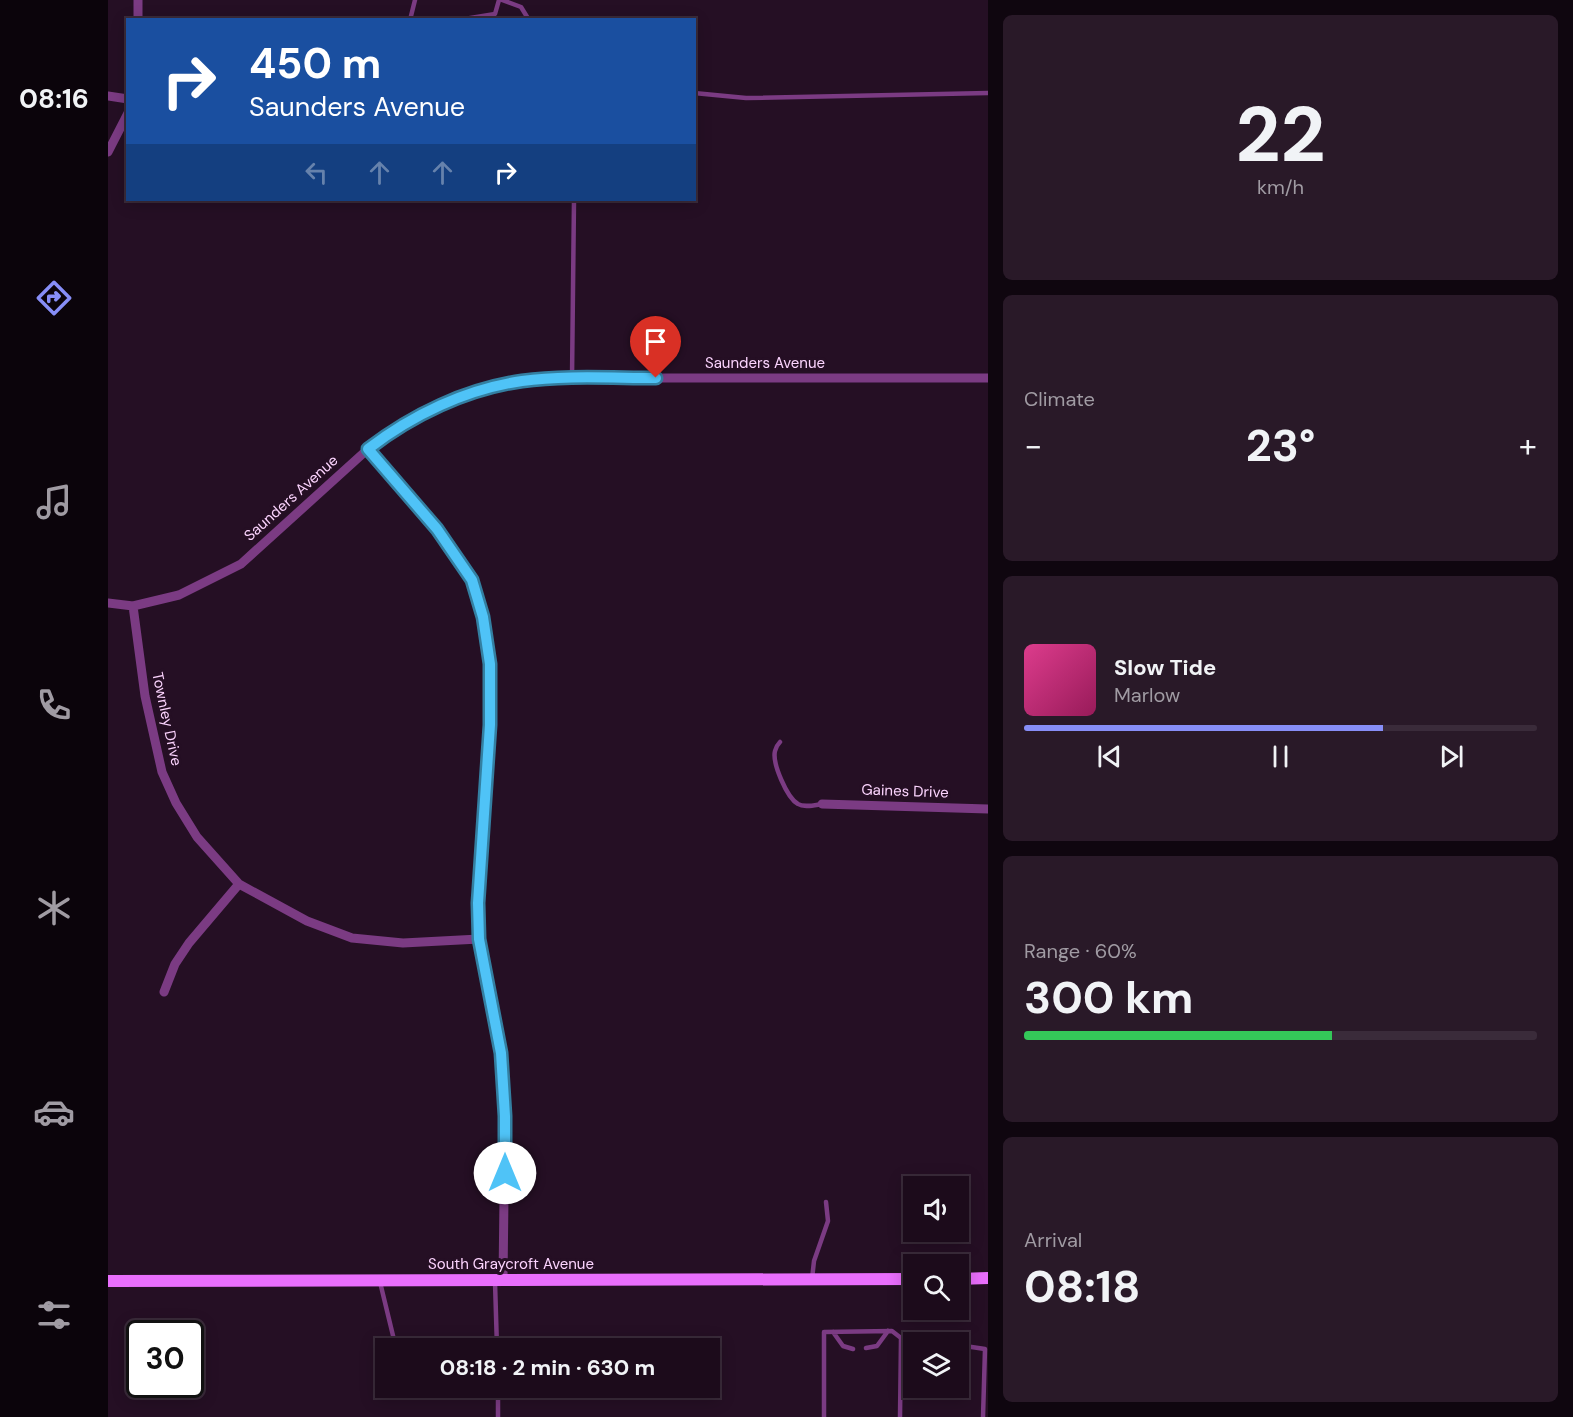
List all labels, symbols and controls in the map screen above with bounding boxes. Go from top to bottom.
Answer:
text: 450 m [249,36,381,91]
icon: right [150,42,228,120]
text: 08:16 [19,81,89,116]
text: 22 [1235,84,1326,185]
text: Saunders Avenue [249,89,465,124]
icon: left [300,156,333,189]
icon: ahead [363,156,396,189]
icon: ahead [426,156,459,189]
icon: right [489,156,522,189]
text: km/h [1257,174,1304,200]
icon: directions [33,277,75,319]
pin [630,316,681,378]
icon: arrive [639,325,672,358]
street label: Saunders Avenue [705,353,825,373]
text: Climate [1024,386,1095,412]
text: 23° [1246,416,1315,475]
text: − [1024,424,1042,467]
text: + [1519,424,1537,467]
street label: Saunders Avenue [240,450,342,546]
icon: music [33,481,75,523]
text: Slow Tide [1114,653,1216,682]
street label: Townley Drive [147,670,187,768]
text: Marlow [1114,682,1180,708]
icon: phone [33,684,75,726]
icon: previous [1093,740,1126,773]
icon: pause [1264,740,1297,773]
icon: next [1435,740,1468,773]
street label: Gaines Drive [861,779,949,803]
icon: climate [33,887,75,929]
text: Range · 60% [1024,938,1137,964]
text: 300 km [1024,968,1193,1027]
icon: car [33,1091,75,1133]
position arrow [473,1141,537,1205]
map controls [903,1176,969,1398]
button: sound [903,1176,969,1242]
text: Arrival [1024,1227,1082,1253]
street label: South Graycroft Avenue [428,1254,594,1274]
button: search [903,1254,969,1320]
text: 08:18 [1024,1257,1140,1316]
icon: filters [33,1294,75,1336]
speed limit sign: 30 [126,1320,204,1398]
button: layers [903,1332,969,1398]
text: 08:18 · 2 min · 630 m [440,1353,655,1382]

